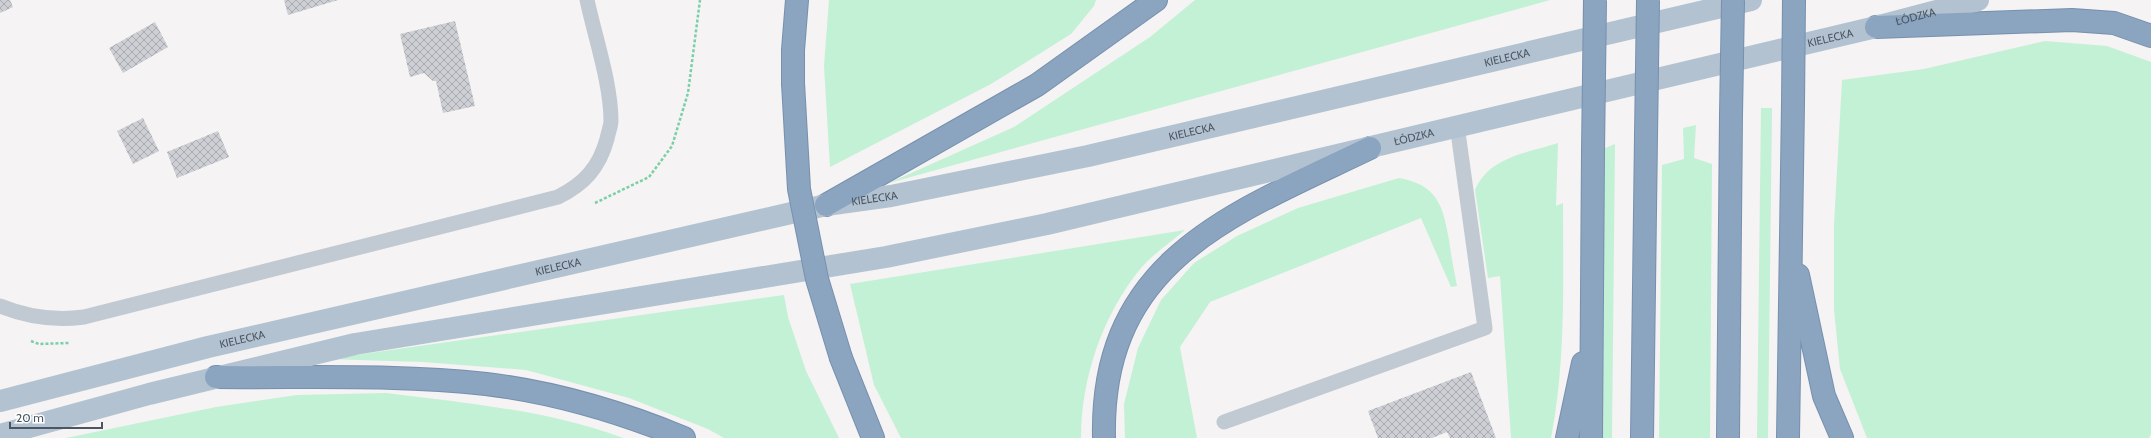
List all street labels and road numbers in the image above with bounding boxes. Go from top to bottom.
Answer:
street label: ŁÓDZKA [1894,4,1937,29]
street label: KIELECKA [1806,26,1855,50]
street label: KIELECKA [1483,45,1531,70]
street label: KIELECKA [1167,119,1216,144]
street label: ŁÓDZKA [1392,125,1436,148]
street label: KIELECKA [851,188,899,208]
street label: KIELECKA [534,255,582,279]
street label: KIELECKA [218,327,267,351]

